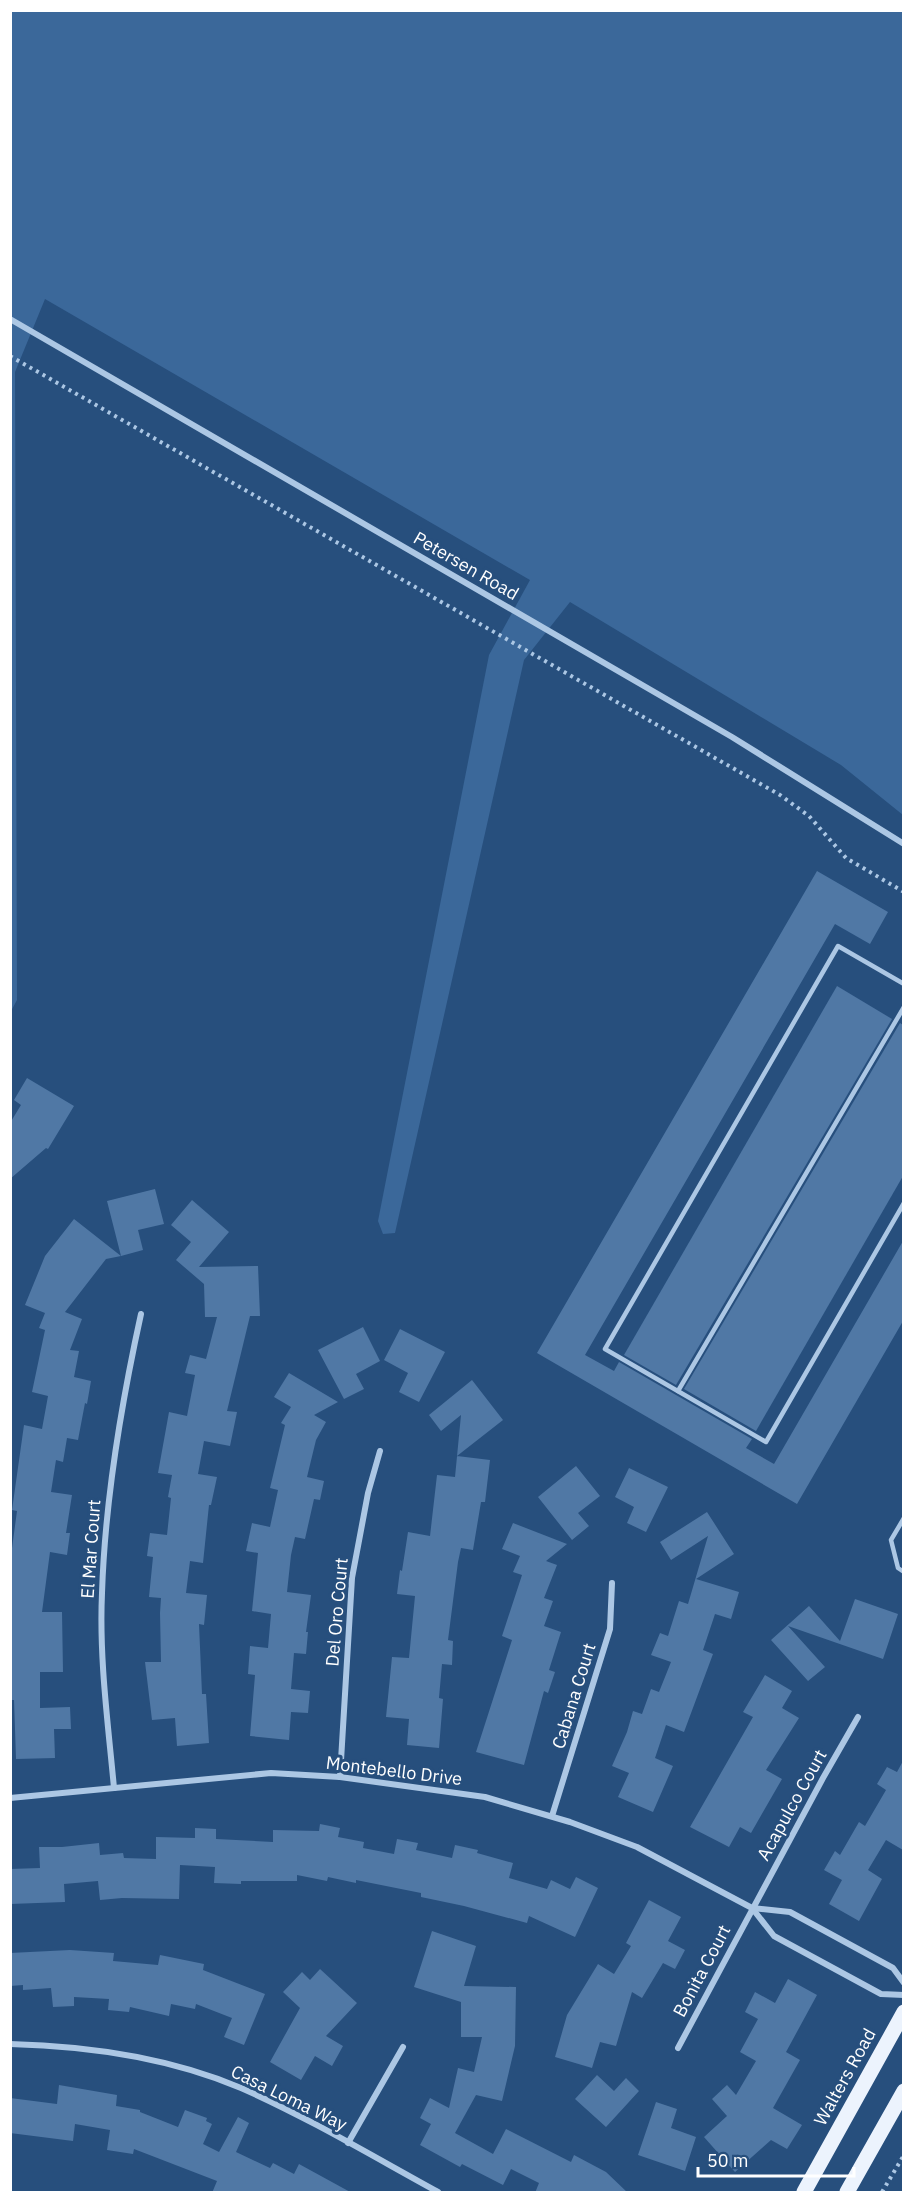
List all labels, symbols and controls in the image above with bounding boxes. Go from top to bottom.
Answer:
street label: Petersen Road [410,526,523,605]
street label: El Mar Court [76,1499,105,1599]
street label: Del Oro Court [320,1557,353,1667]
street label: Cabana Court [547,1640,601,1752]
street label: Acapulco Court [752,1745,832,1864]
street label: Montebello Drive [325,1751,464,1790]
street label: Bonita Court [668,1921,735,2021]
street label: Walters Road [808,2024,881,2129]
street label: Casa Loma Way [227,2060,351,2136]
scale bar [698,2140,854,2178]
text: 50 m [707,2149,749,2172]

